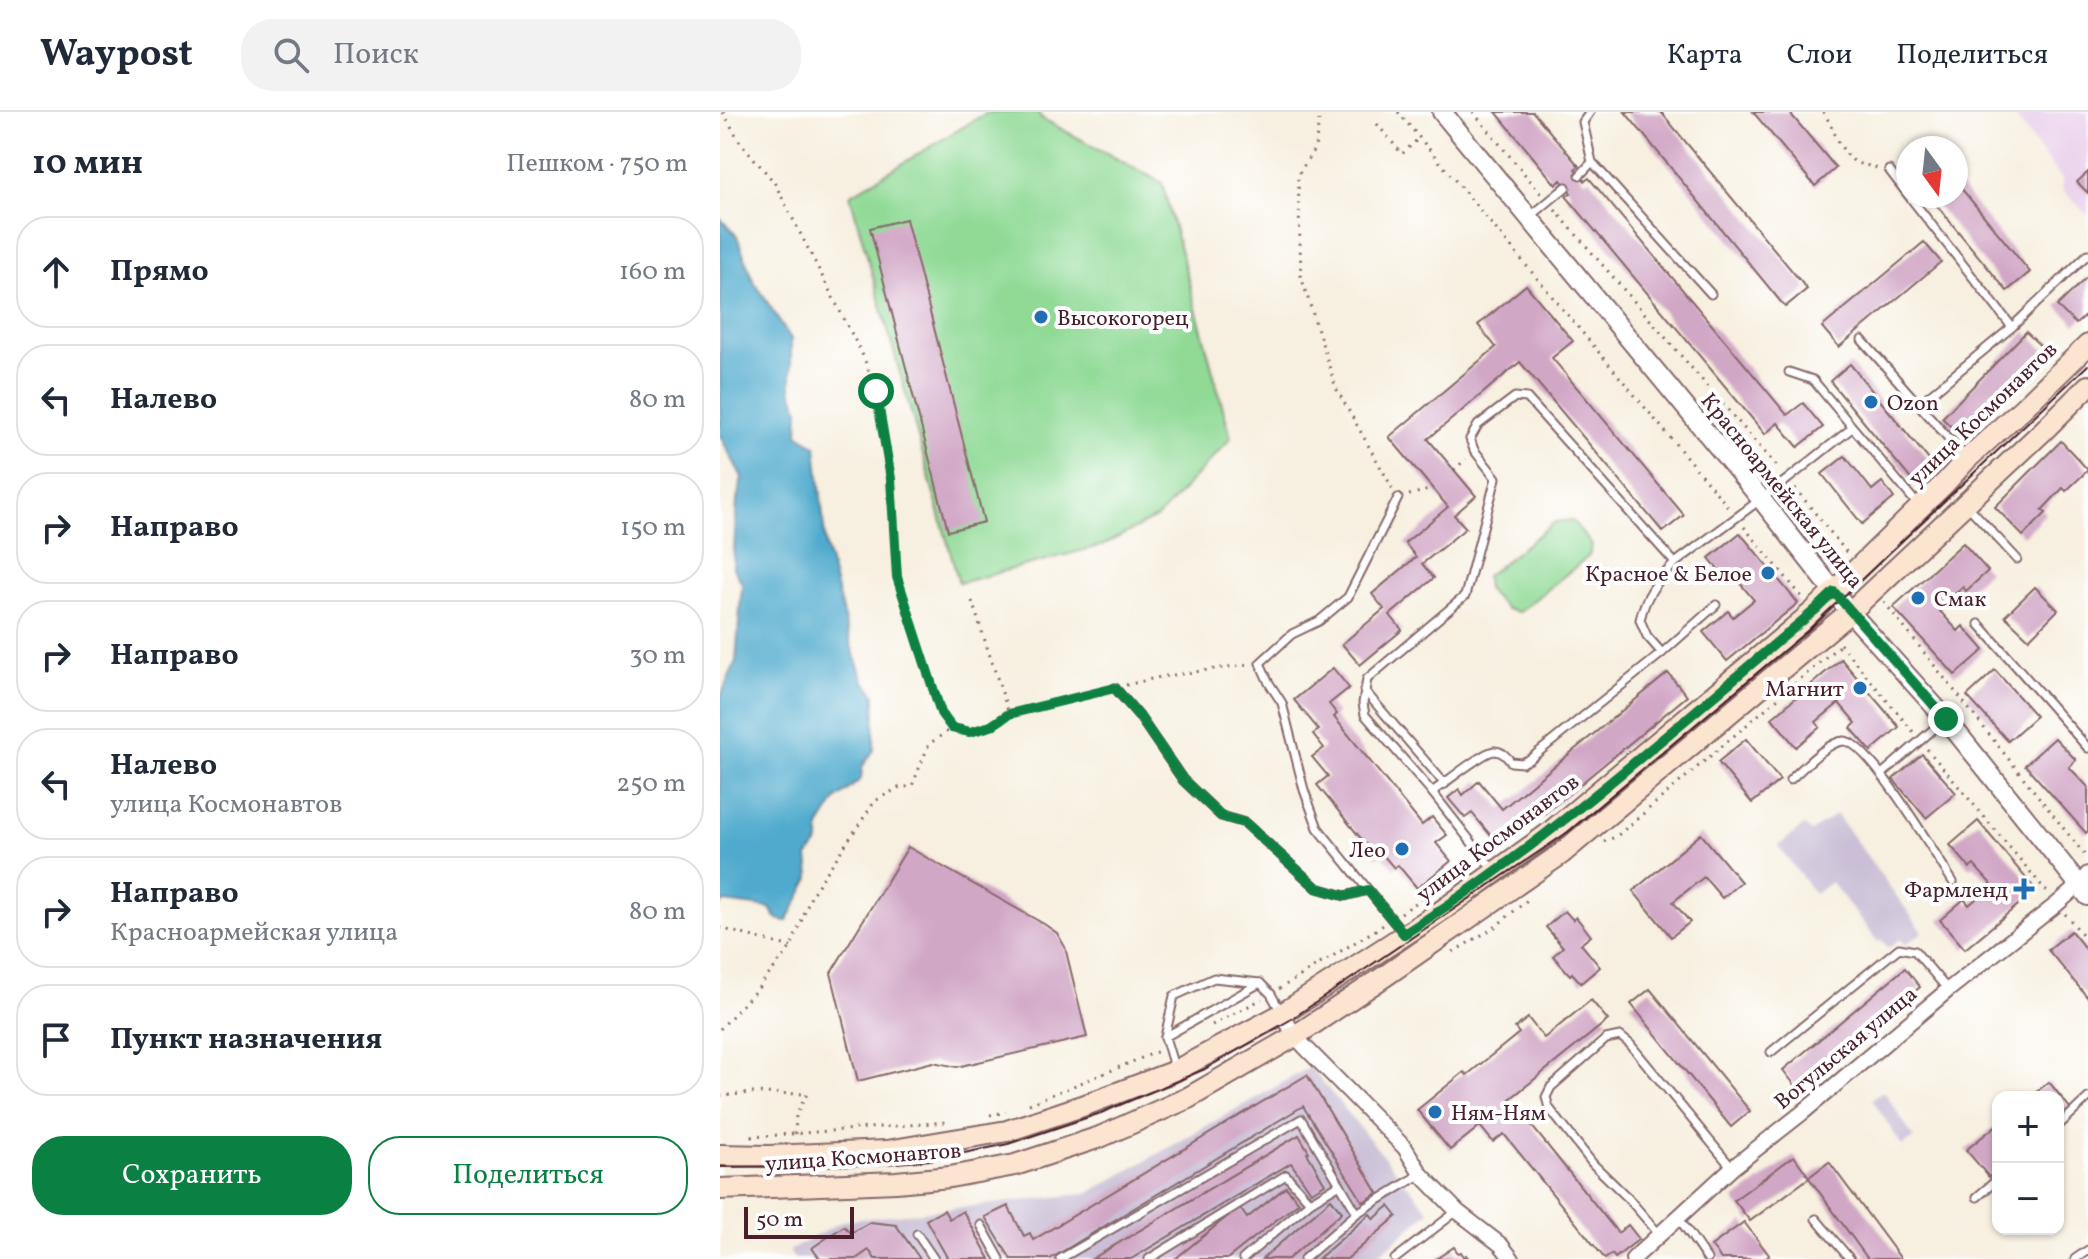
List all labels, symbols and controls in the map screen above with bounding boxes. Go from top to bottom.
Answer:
search box [241,19,801,91]
text: Waypost [40,29,193,82]
icon: search [269,33,313,77]
text: Поиск [333,34,419,76]
text: Карта [1667,36,1743,75]
text: Слои [1787,36,1852,75]
text: Поделиться [1896,36,2048,75]
north arrow [1896,136,1968,208]
text: 10 мин [32,141,143,188]
text: Пешком · 750 m [506,146,688,182]
icon: ahead [34,250,78,294]
text: Прямо [110,251,209,293]
text: 160 m [619,254,686,290]
place label: Высокогорец [1057,304,1189,335]
marker: Высокогорец [1032,308,1050,326]
street label: улица Космонавтов [1902,335,2065,494]
route start [858,373,894,409]
icon: left [34,378,78,422]
text: Налево [110,379,217,421]
text: 80 m [629,382,686,418]
street label: Красноармейская улица [1692,387,1870,596]
place label: Ozon [1887,389,1939,420]
marker: Ozon [1862,393,1880,411]
icon: right [34,506,78,550]
text: Направо [110,507,239,549]
text: 150 m [620,510,686,546]
place label: Красное & Белое [1585,560,1752,591]
marker: Красное & Белое [1759,564,1777,582]
place label: Смак [1934,585,1986,616]
marker: Смак [1909,589,1927,607]
icon: right [34,634,78,678]
text: Направо [110,635,239,677]
text: 30 m [629,638,686,674]
place label: Магнит [1765,675,1844,706]
marker: Магнит [1851,679,1869,697]
route end [1928,701,1964,737]
text: Налево [110,745,217,787]
icon: left [34,762,78,806]
text: 250 m [616,766,686,802]
street label: улица Космонавтов [1411,767,1586,911]
text: улица Космонавтов [110,787,342,823]
place label: Лео [1349,836,1386,867]
marker: Лео [1393,840,1411,858]
text: Направо [110,873,239,915]
place label: Фармленд [1904,876,2009,907]
marker: Фармленд [2015,880,2033,898]
icon: right [34,890,78,934]
text: 80 m [629,894,686,930]
text: Красноармейская улица [110,915,398,951]
street label: Вогульская улица [1768,980,1925,1118]
icon: arrive [34,1018,78,1062]
text: Пункт назначения [110,1019,382,1061]
map controls [1992,1091,2064,1235]
button: + [1992,1091,2064,1163]
place label: Ням-Ням [1451,1099,1546,1130]
marker: Ням-Ням [1426,1103,1444,1121]
button: Сохранить [32,1136,352,1215]
button: Поделиться [368,1136,688,1215]
street label: улица Космонавтов [764,1136,962,1181]
button: − [1992,1163,2064,1235]
scale bar [744,1203,854,1239]
text: 50 m [756,1205,803,1236]

